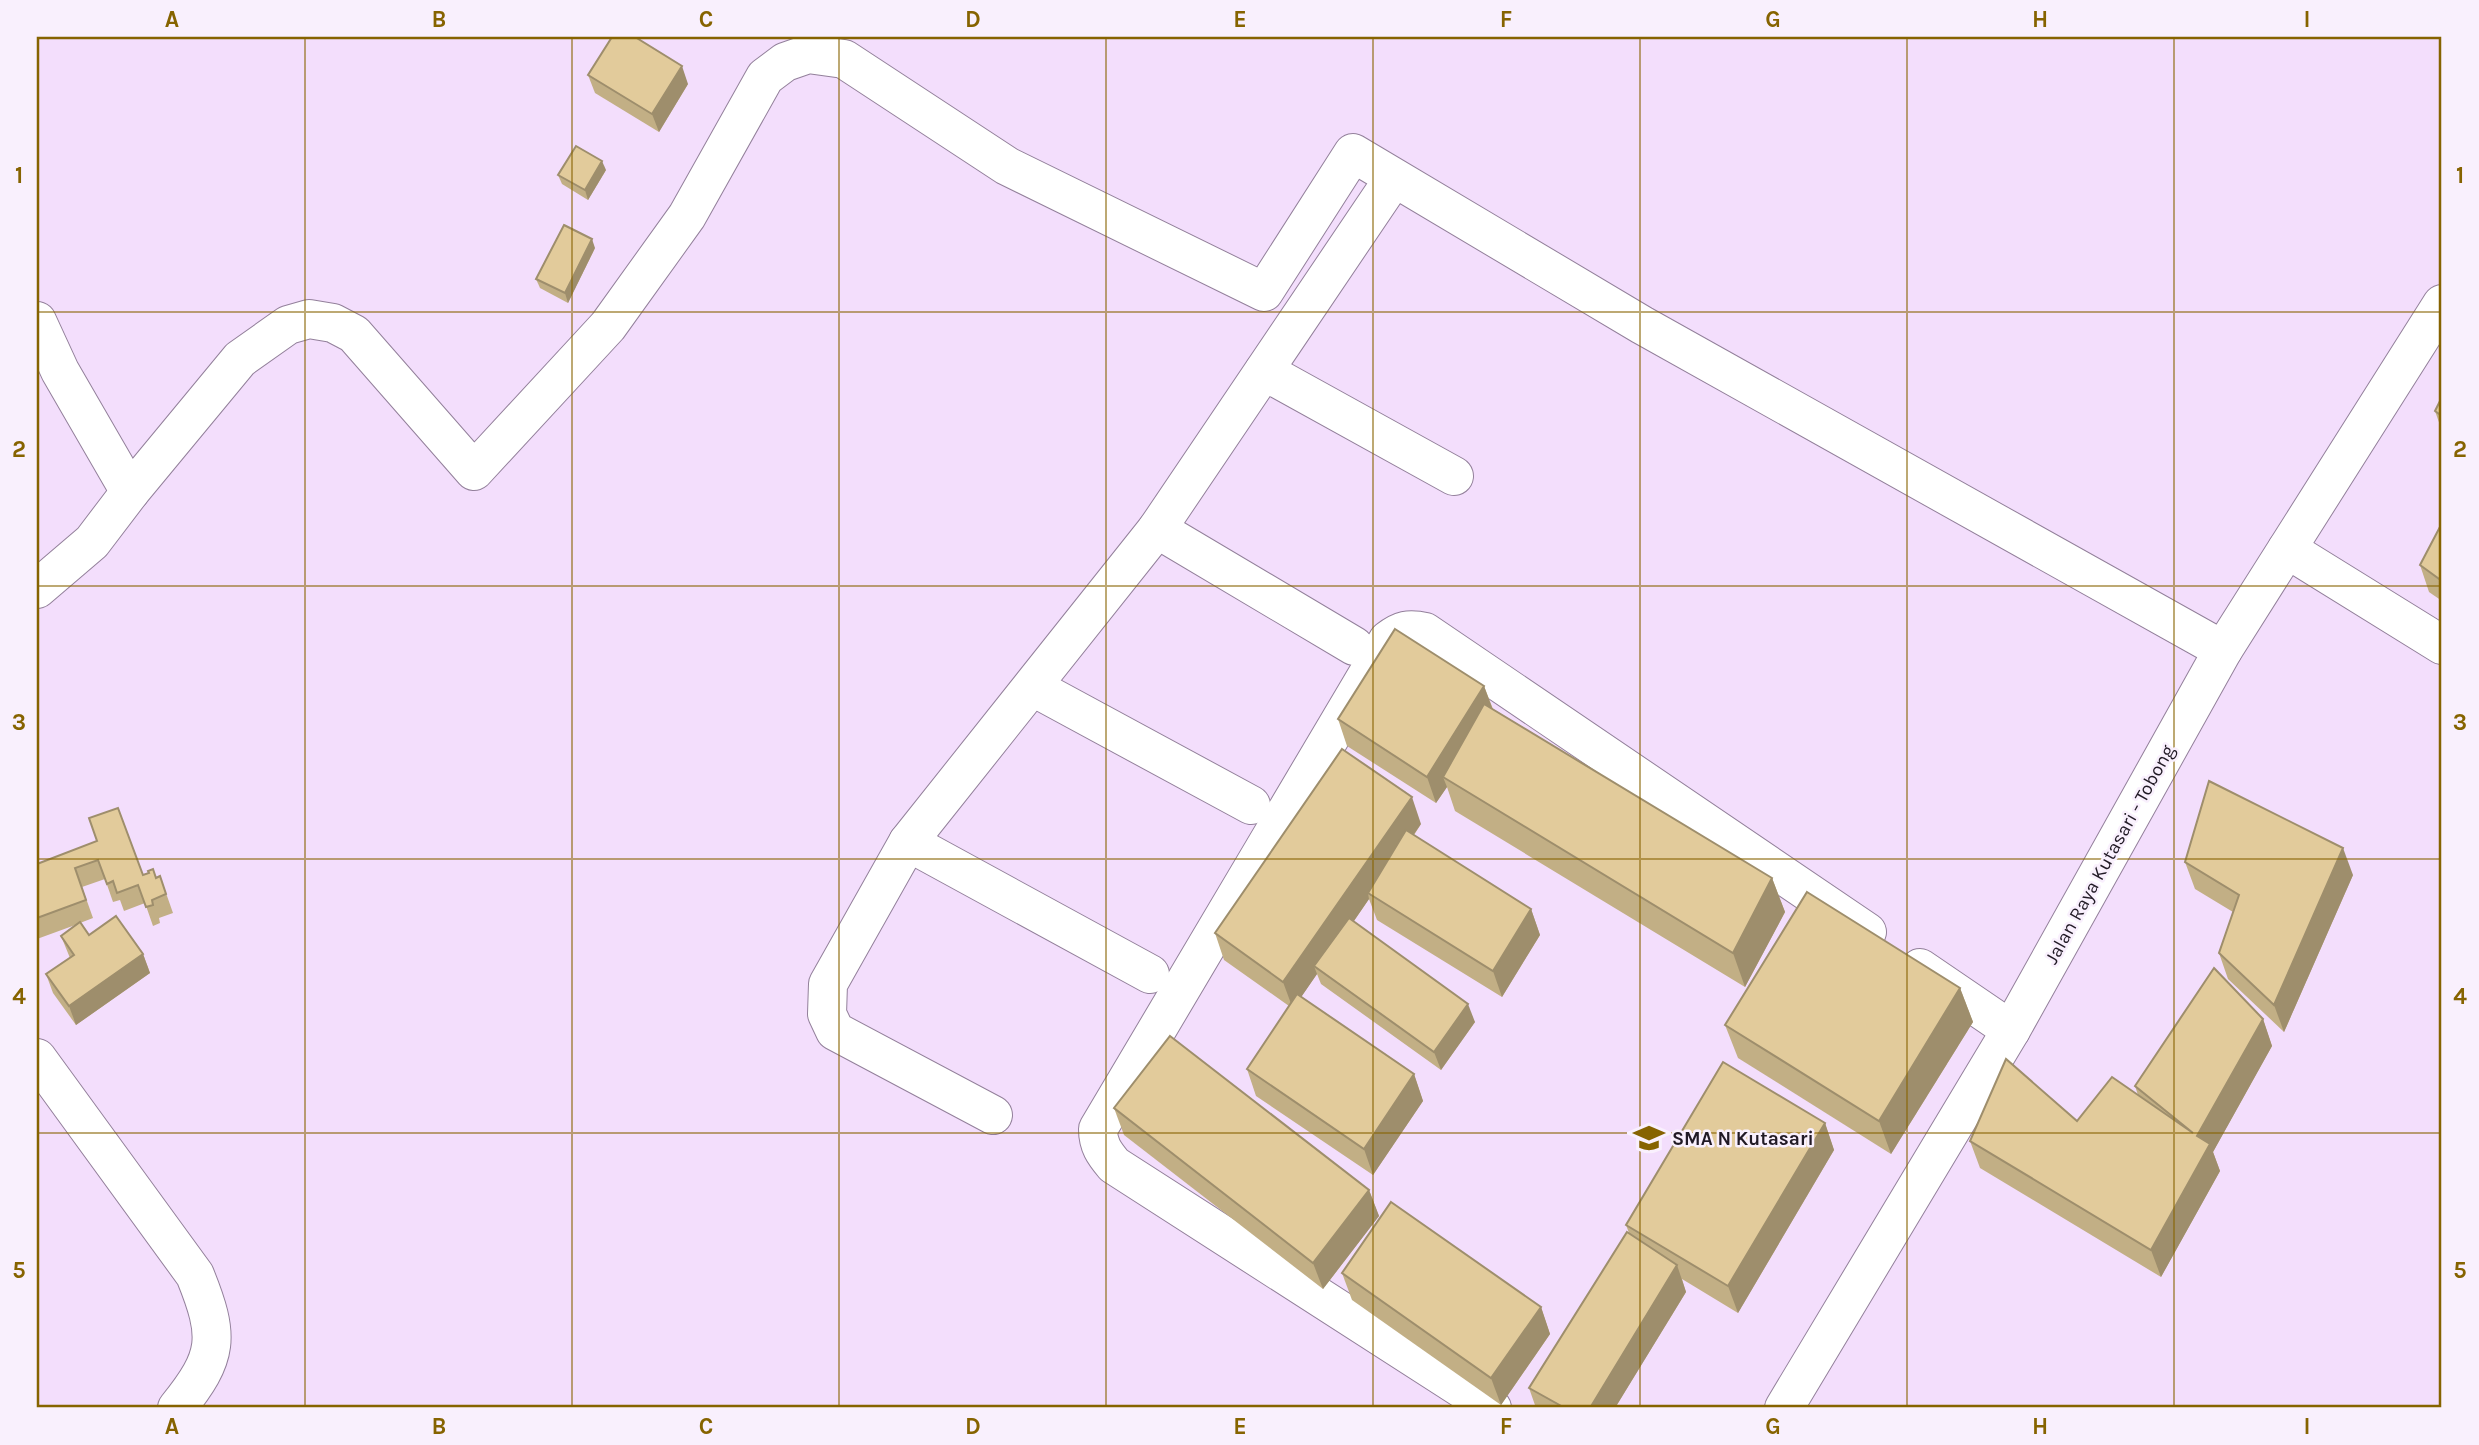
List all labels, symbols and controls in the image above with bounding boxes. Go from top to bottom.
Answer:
text: A [165,6,179,33]
text: B [432,6,446,33]
text: C [699,6,713,33]
text: D [965,6,981,33]
text: E [1233,6,1247,33]
text: F [1500,6,1512,33]
text: G [1765,6,1781,33]
text: H [2032,6,2048,33]
text: I [2303,6,2311,33]
text: 1 [15,162,23,189]
text: 1 [2456,162,2464,189]
text: 2 [12,436,26,463]
text: 2 [2453,436,2467,463]
text: 3 [12,709,26,736]
text: 3 [2453,709,2467,736]
street label: Jalan Raya Kutasari - Tobong [2040,741,2180,968]
text: 4 [12,983,26,1010]
text: 4 [2453,983,2467,1010]
school or university icon: SMA N Kutasari [1632,1121,1666,1155]
place label: SMA N Kutasari [1672,1128,1814,1150]
text: 5 [12,1257,26,1284]
text: 5 [2453,1257,2467,1284]
text: A [165,1413,179,1440]
text: B [432,1413,446,1440]
text: C [699,1413,713,1440]
text: D [965,1413,981,1440]
text: E [1233,1413,1247,1440]
text: F [1500,1413,1512,1440]
text: G [1765,1413,1781,1440]
text: H [2032,1413,2048,1440]
text: I [2303,1413,2311,1440]

